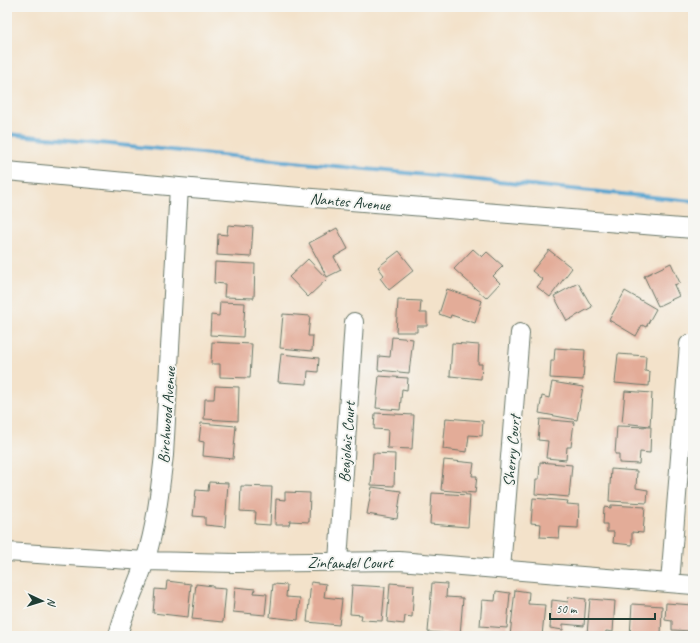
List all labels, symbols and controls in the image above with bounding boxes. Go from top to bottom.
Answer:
street label: Nantes Avenue [309,189,393,216]
street label: Birchwood Avenue [154,364,180,464]
street label: Beajolais Court [334,399,360,483]
street label: Sherry Court [499,412,525,488]
street label: Zinfandel Court [307,553,394,573]
north arrow [22,581,62,621]
scale bar [550,595,655,621]
text: N [45,598,59,608]
text: 50 m [556,601,578,617]

